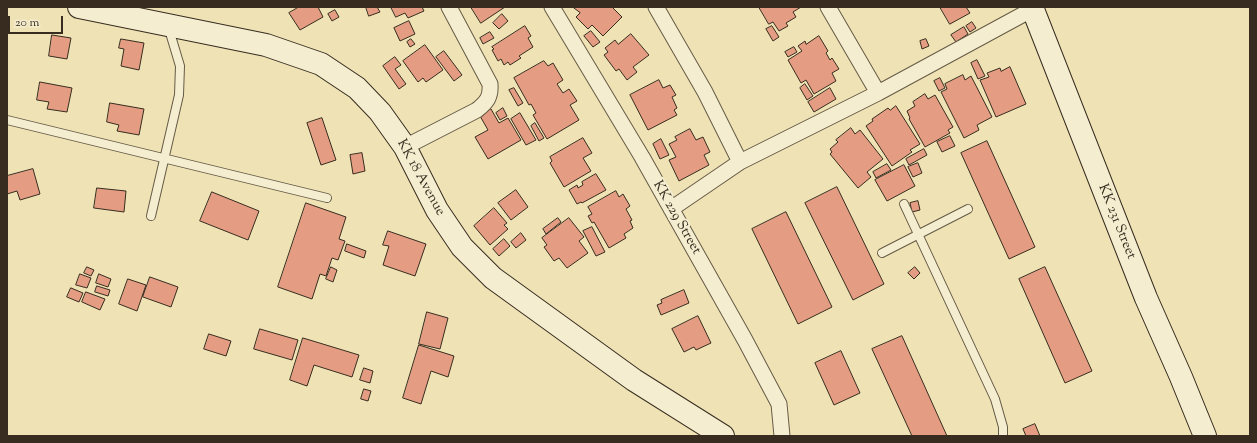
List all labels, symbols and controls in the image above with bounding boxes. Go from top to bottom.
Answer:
scale bar [10,8,65,34]
text: 20 m [15,14,39,32]
street label: KK 18 Avenue [392,137,448,219]
street label: KK 229 Street [648,178,704,258]
street label: KK 231 Street [1093,182,1139,262]

